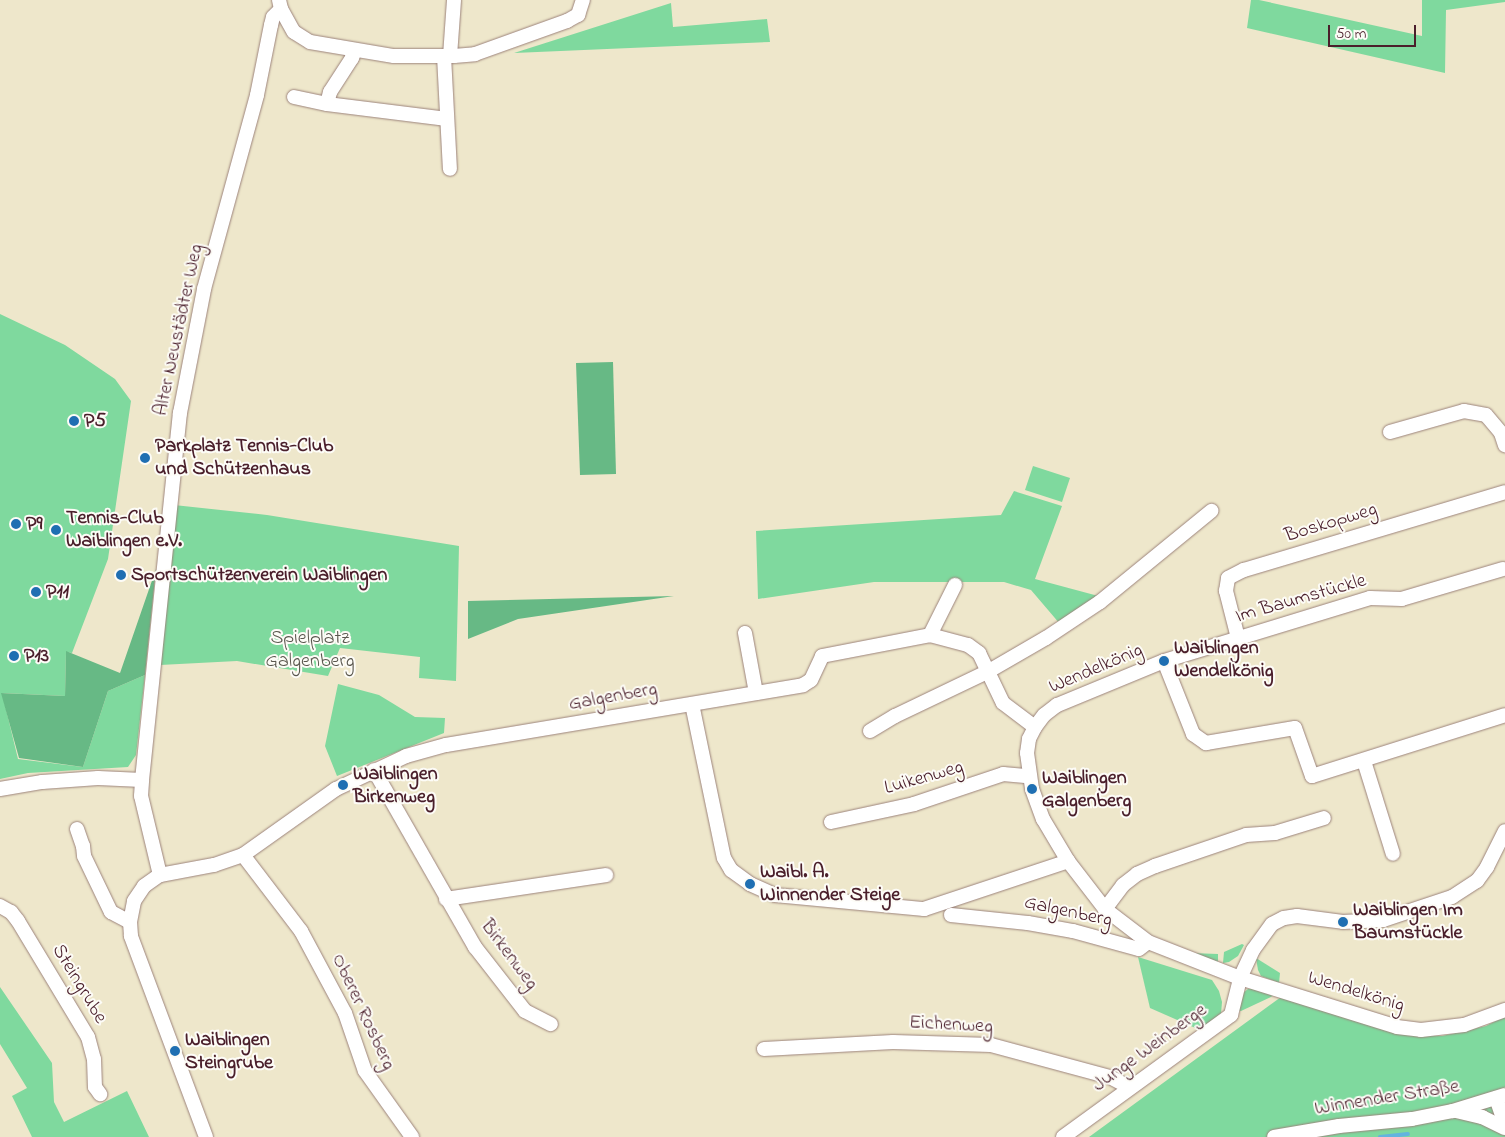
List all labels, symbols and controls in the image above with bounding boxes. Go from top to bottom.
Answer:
scale bar [1330,15,1418,47]
text: 50 m [1336,23,1366,45]
street label: Alter Neustädter Weg [149,242,209,418]
place label: P5 [84,409,106,433]
marker: P5 [68,415,80,427]
place label: Parkplatz Tennis-Club und Schützenhaus [155,434,333,481]
marker: Parkplatz Tennis-Club und Schützenhaus [139,452,151,464]
street label: Boskopweg [1282,498,1380,548]
place label: Tennis-Club Waiblingen e.V. [66,506,182,553]
place label: P9 [26,512,42,536]
marker: P9 [10,518,22,530]
marker: Tennis-Club Waiblingen e.V. [50,524,62,536]
place label: Sportschützenverein Waiblingen [131,563,387,587]
marker: Sportschützenverein Waiblingen [115,569,127,581]
street label: Im Baumstückle [1233,569,1369,629]
place label: P11 [46,580,69,604]
marker: P11 [30,586,42,598]
park label: Spielplatz Galgenberg [265,626,355,673]
place label: Waiblingen Wendelkönig [1174,637,1273,684]
street label: Wendelkönig [1046,639,1146,699]
place label: P13 [24,644,49,668]
marker: P13 [8,650,20,662]
marker: Waiblingen Wendelkönig [1158,655,1170,667]
street label: Galgenberg [567,677,659,717]
street label: Luikenweg [882,755,966,801]
place label: Waiblingen Birkenweg [353,762,437,809]
place label: Waiblingen Galgenberg [1042,766,1131,813]
marker: Waiblingen Birkenweg [337,779,349,791]
marker: Waiblingen Galgenberg [1026,783,1038,795]
place label: Waibl. A. Winnender Steige [760,860,900,907]
marker: Waibl. A. Winnender Steige [744,878,756,890]
street label: Galgenberg [1022,891,1114,933]
place label: Waiblingen Im Baumstückle [1353,898,1463,945]
street label: Birkenweg [475,915,543,995]
marker: Waiblingen Im Baumstückle [1337,916,1349,928]
street label: Steingrube [46,940,112,1028]
street label: Oberer Rosberg [326,950,400,1074]
street label: Wendelkönig [1305,966,1407,1018]
street label: Junge Weinberge [1088,998,1212,1098]
street label: Eichenweg [908,1011,994,1039]
place label: Waiblingen Steingrube [185,1028,273,1075]
marker: Waiblingen Steingrube [169,1045,181,1057]
street label: Winnender Straße [1313,1075,1461,1121]

